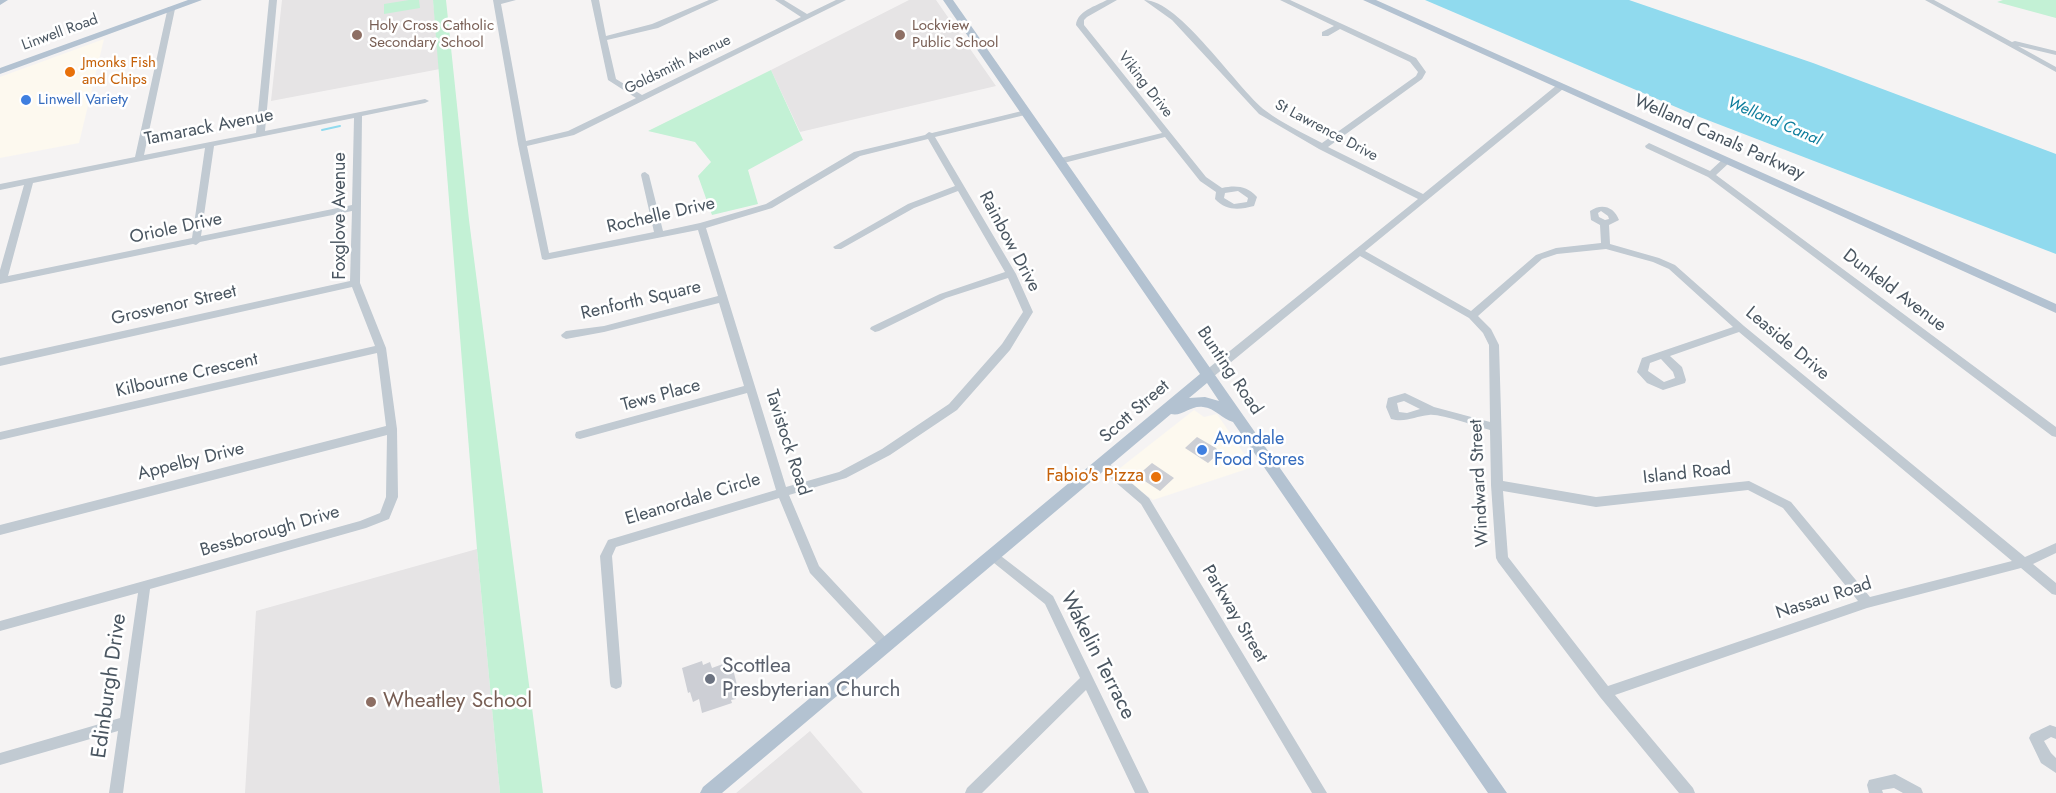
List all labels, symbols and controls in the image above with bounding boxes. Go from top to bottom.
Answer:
street label: Linwell Road [19,11,101,55]
place label: Holy Cross Catholic Secondary School [369,17,494,52]
place label: Lockview Public School [912,17,998,52]
marker: Holy Cross Catholic Secondary School [350,28,364,42]
marker: Lockview Public School [893,28,907,42]
street label: Goldsmith Avenue [622,31,734,99]
street label: Viking Drive [1114,49,1176,121]
place label: Jmonks Fish and Chips [82,54,156,89]
marker: Jmonks Fish and Chips [63,65,77,79]
place label: Linwell Variety [38,91,128,109]
street label: Welland Canals Parkway [1630,91,1808,185]
marker: Linwell Variety [19,93,33,107]
water label: Welland Canal [1724,94,1824,150]
street label: St Lawrence Drive [1272,96,1380,166]
street label: Tamarack Avenue [143,105,275,151]
street label: Foxglove Avenue [330,152,352,280]
street label: Rainbow Drive [974,188,1044,296]
street label: Rochelle Drive [605,193,717,239]
street label: Oriole Drive [128,209,224,249]
street label: Dunkeld Avenue [1838,245,1950,337]
street label: Renforth Square [579,277,703,325]
street label: Grosvenor Street [109,281,239,331]
street label: Leaside Drive [1741,303,1833,385]
street label: Bunting Road [1192,323,1266,419]
street label: Kilbourne Crescent [114,349,260,403]
street label: Tews Place [619,375,703,417]
street label: Scott Street [1096,376,1174,448]
street label: Tavistock Road [760,387,814,499]
street label: Windward Street [1466,419,1494,547]
place label: Avondale Food Stores [1214,429,1304,472]
street label: Appelby Drive [135,438,247,486]
marker: Avondale Food Stores [1195,443,1209,457]
street label: Island Road [1642,459,1732,489]
place label: Fabio's Pizza [1046,466,1144,488]
street label: Eleanordale Circle [623,469,763,531]
marker: Fabio's Pizza [1149,470,1163,484]
street label: Bessborough Drive [198,502,342,562]
street label: Parkway Street [1197,562,1271,666]
street label: Nassau Road [1773,573,1875,625]
street label: Wakelin Terrace [1054,588,1140,724]
street label: Edinburgh Drive [87,612,133,760]
place label: Scottlea Presbyterian Church [722,654,900,704]
marker: Scottlea Presbyterian Church [703,672,717,686]
place label: Wheatley School [383,689,532,715]
marker: Wheatley School [364,695,378,709]

